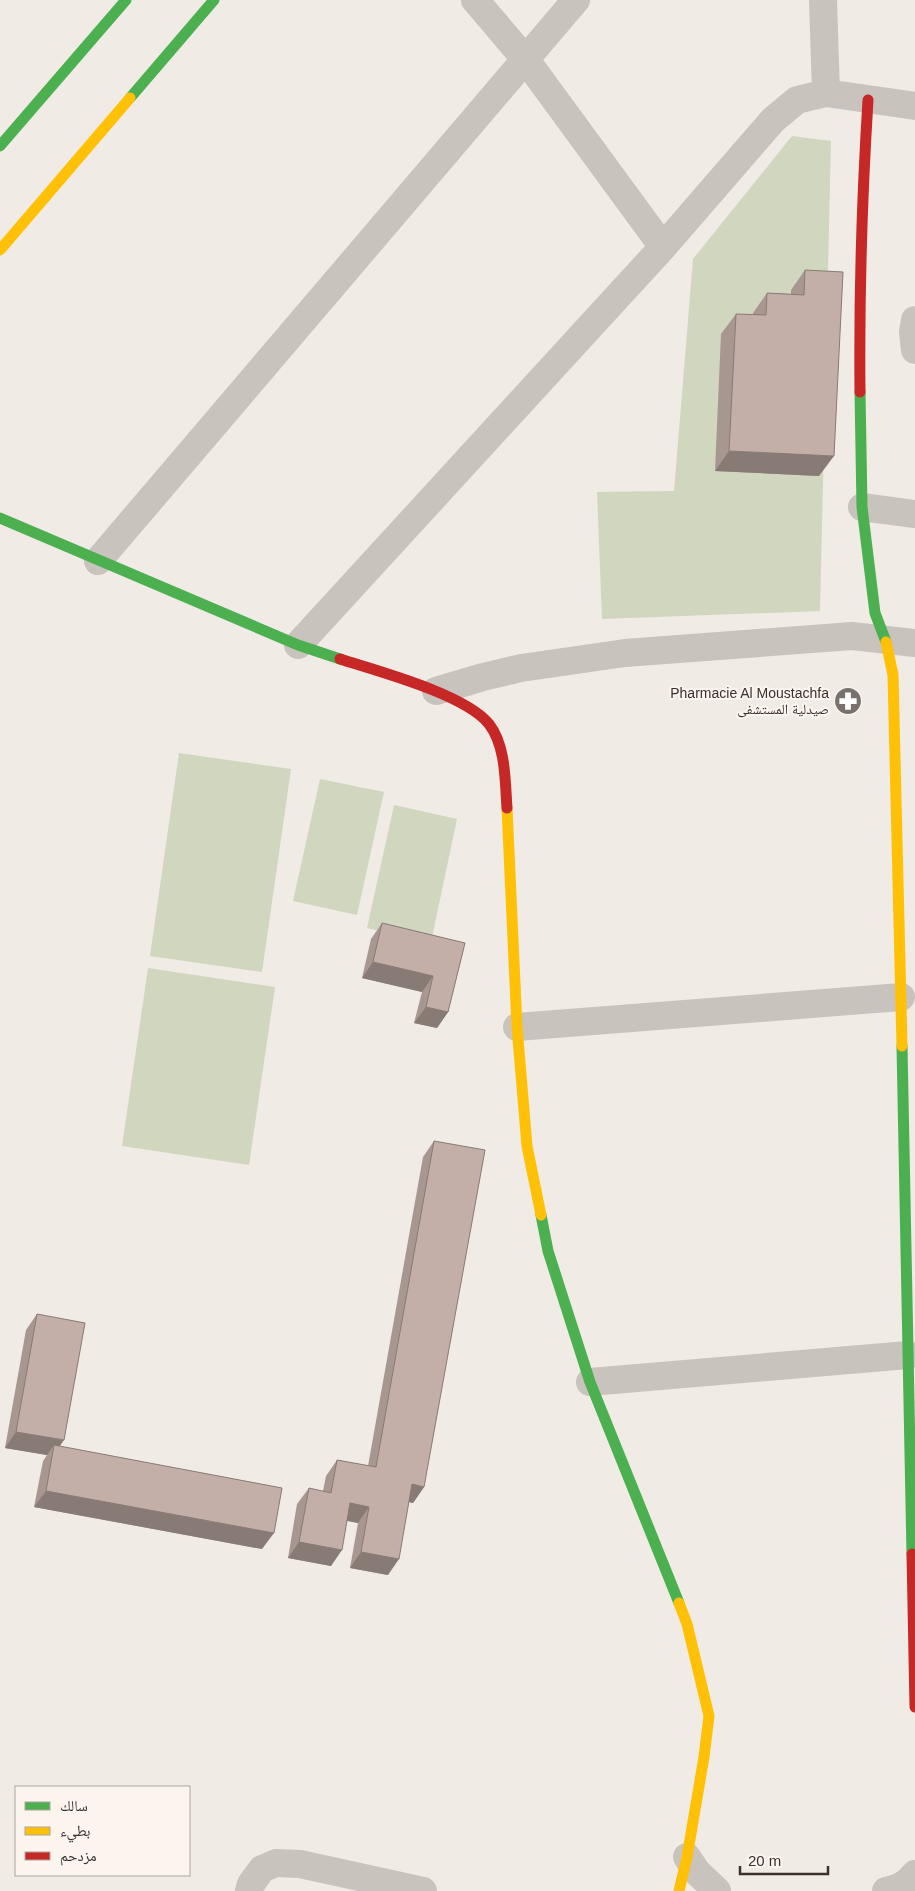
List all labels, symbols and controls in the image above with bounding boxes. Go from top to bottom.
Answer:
place label: Pharmacie Al Moustachfa صيدلية المستشفى [670,685,829,718]
pharmacy icon: Pharmacie Al Moustachfa صيدلية المستشفى [833,686,863,716]
legend [15,1786,190,1876]
text: سالك [60,1797,88,1814]
text: بطيء [60,1822,90,1843]
scale bar [740,1844,828,1876]
text: مزدحم [60,1847,97,1866]
text: 20 m [748,1852,781,1869]

